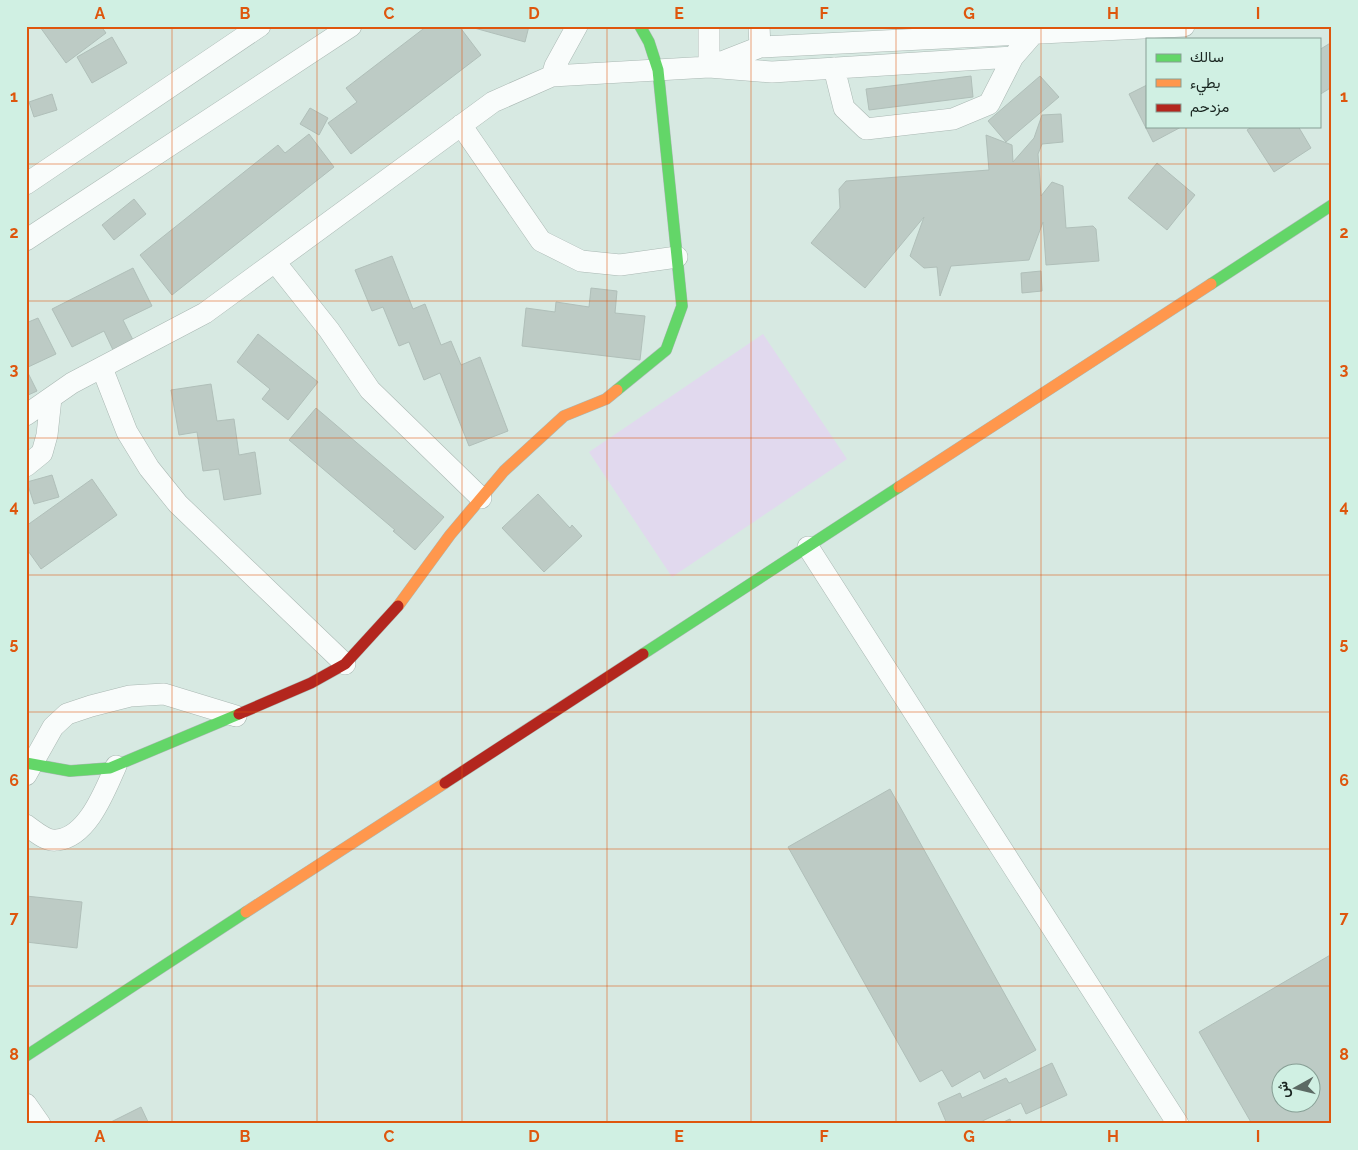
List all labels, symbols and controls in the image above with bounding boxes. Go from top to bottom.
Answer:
text: A [95,4,106,23]
text: B [240,4,251,23]
text: C [384,4,395,23]
text: D [528,4,540,23]
text: E [674,4,684,23]
text: F [819,4,829,23]
text: G [963,4,975,23]
text: H [1107,4,1119,23]
text: I [1256,4,1260,23]
legend [1146,38,1320,128]
text: سالك [1190,48,1224,66]
text: بطيء [1190,74,1220,96]
text: 1 [10,87,18,106]
text: 1 [1340,87,1348,106]
text: مزدحم [1190,98,1229,117]
text: 2 [9,223,19,242]
text: 2 [1339,223,1349,242]
text: 3 [10,360,19,379]
text: 3 [1340,360,1349,379]
text: 4 [9,497,19,516]
text: 4 [1339,497,1349,516]
text: 5 [10,634,19,653]
text: 5 [1340,634,1349,653]
text: 6 [9,771,19,790]
text: 6 [1339,771,1349,790]
text: 7 [10,908,19,927]
text: 7 [1340,908,1349,927]
text: 8 [9,1045,19,1064]
text: 8 [1339,1045,1349,1064]
north arrow [1270,1062,1320,1112]
text: ش [1274,1080,1293,1099]
text: A [95,1127,106,1146]
text: B [240,1127,251,1146]
text: C [384,1127,395,1146]
text: D [528,1127,540,1146]
text: E [674,1127,684,1146]
text: F [819,1127,829,1146]
text: G [963,1127,975,1146]
text: H [1107,1127,1119,1146]
text: I [1256,1127,1260,1146]

